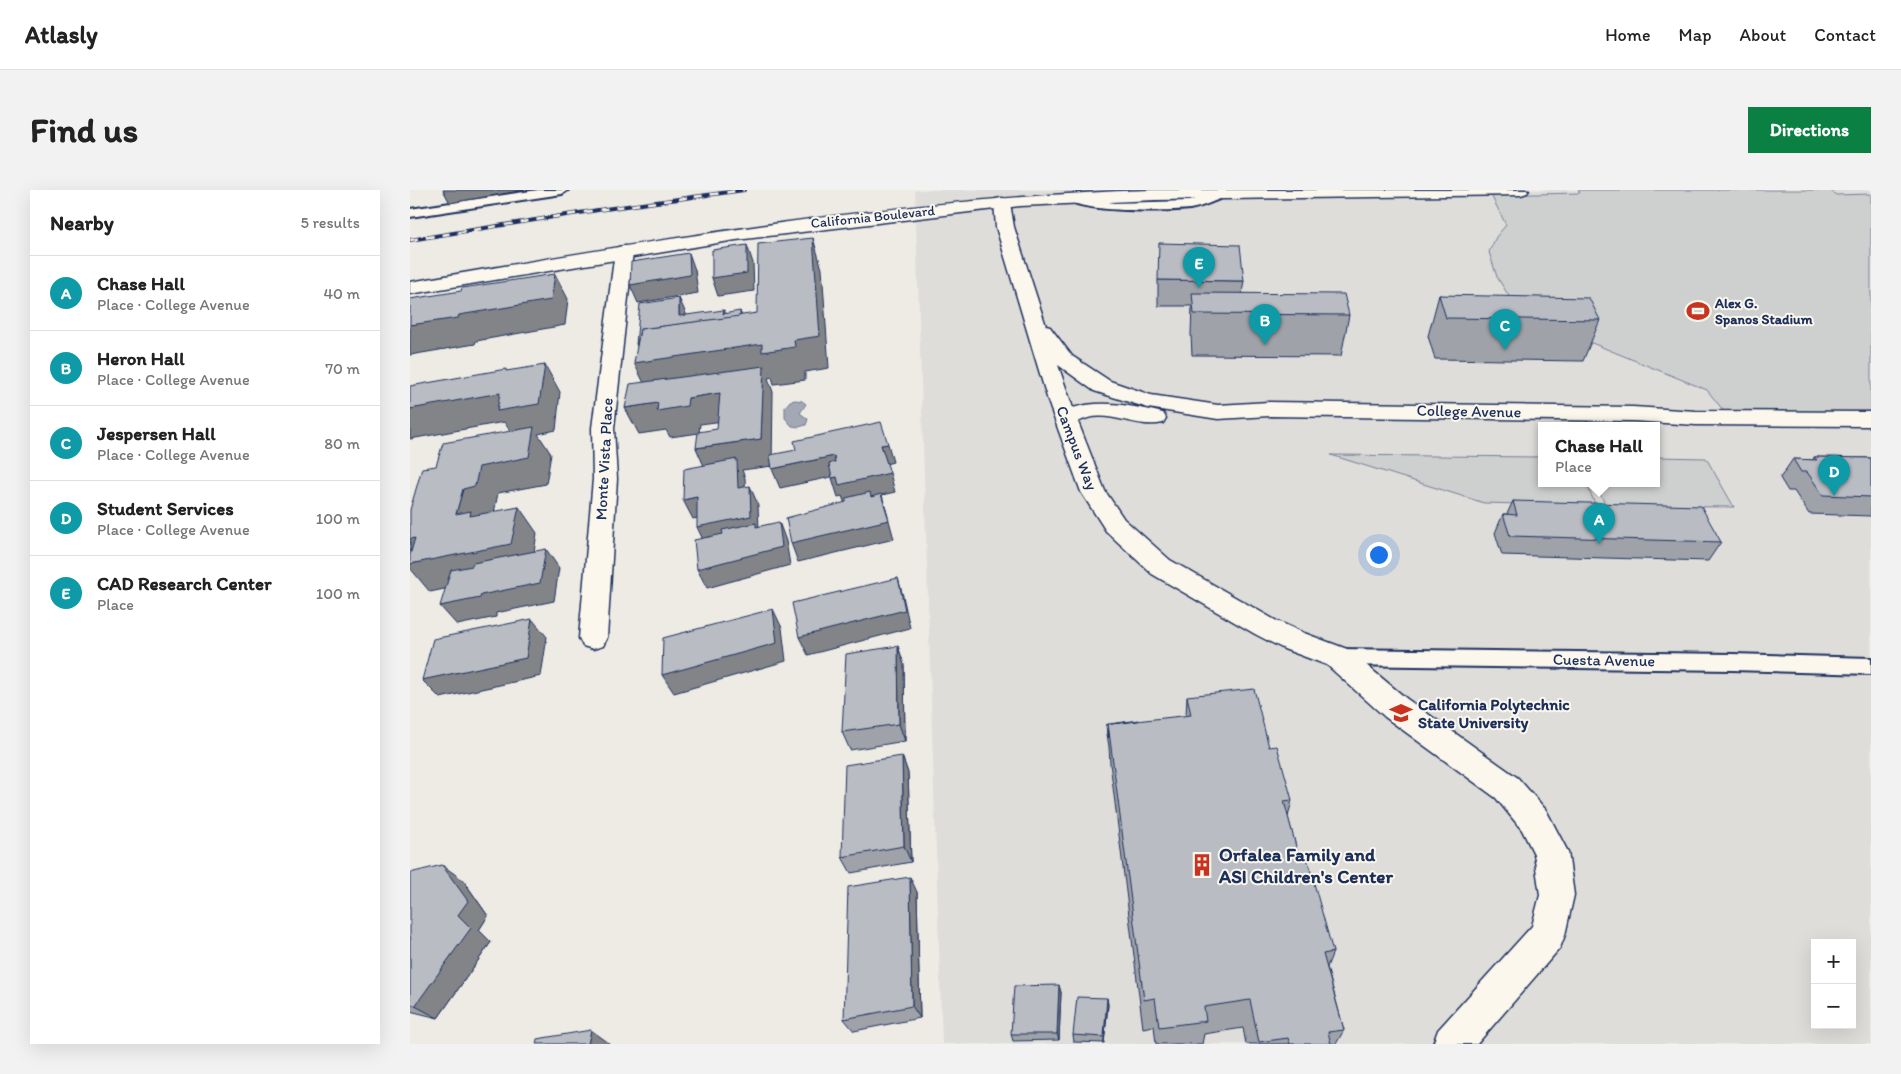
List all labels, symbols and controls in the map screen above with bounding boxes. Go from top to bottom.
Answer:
text: Atlasly [25,20,98,49]
text: Home [1605,24,1651,46]
text: Map [1679,24,1712,46]
text: About [1740,24,1786,46]
text: Contact [1814,24,1876,46]
button: Directions [1748,107,1871,153]
text: Find us [30,109,138,151]
street label: California Boulevard [810,202,936,232]
text: Nearby [50,210,114,235]
text: 5 results [300,213,360,232]
pin: E [1183,247,1215,288]
text: Chase Hall [97,272,185,295]
text: A [61,284,71,303]
text: 40 m [323,284,360,303]
text: Place · College Avenue [97,295,250,314]
place label: Alex G. Spanos Stadium [1714,295,1813,328]
sports icon: Alex G. Spanos Stadium [1685,298,1711,324]
pin: B [1249,304,1281,345]
pin: C [1489,309,1521,350]
text: Heron Hall [97,347,185,370]
text: B [61,359,71,378]
text: 70 m [325,359,360,378]
text: Place · College Avenue [97,370,250,389]
street label: Monte Vista Place [591,397,617,521]
street label: College Avenue [1416,401,1522,421]
street label: Campus Way [1052,403,1102,493]
text: Jespersen Hall [97,422,216,445]
popup [1538,422,1660,487]
text: C [61,434,71,453]
text: 80 m [324,434,360,453]
text: Chase Hall [1555,434,1643,457]
text: Place · College Avenue [97,445,250,464]
pin: D [1818,455,1850,496]
text: Place [1555,457,1592,476]
text: Student Services [97,497,234,520]
pin: A [1583,503,1615,544]
text: D [61,509,71,528]
text: 100 m [316,509,360,528]
text: Place · College Avenue [97,520,250,539]
your location [1366,542,1392,568]
text: CAD Research Center [97,572,271,595]
text: E [62,584,70,603]
text: 100 m [316,584,360,603]
text: Place [97,595,134,614]
street label: Cuesta Avenue [1553,650,1656,670]
place label: California Polytechnic State University [1418,695,1570,733]
school or university icon: California Polytechnic State University [1388,700,1414,726]
place label: Orfalea Family and ASI Children's Center [1218,843,1393,888]
building icon: Orfalea Family and ASI Children's Center [1189,852,1215,878]
map controls [1811,939,1856,1029]
button: + [1811,939,1856,984]
button: − [1811,984,1856,1029]

